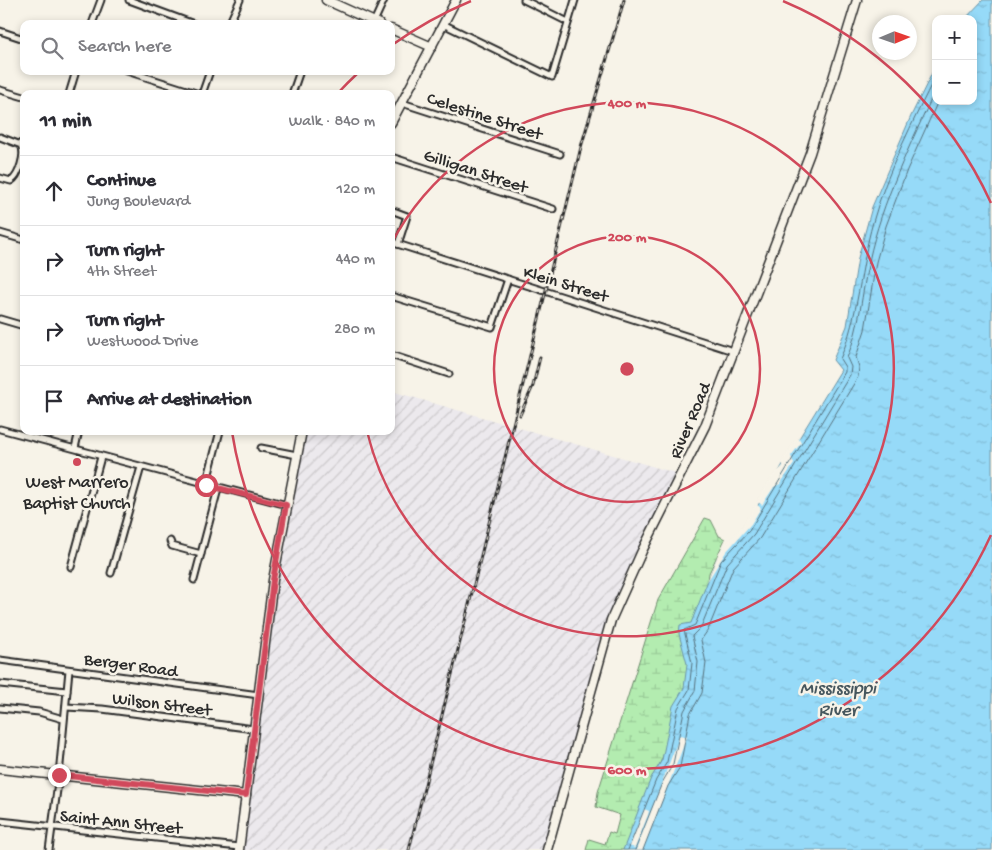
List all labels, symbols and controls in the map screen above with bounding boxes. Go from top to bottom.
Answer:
north arrow [872,15,917,60]
map controls [932,15,977,105]
button: + [932,15,977,60]
search box [20,20,395,75]
icon: search [38,34,66,62]
text: Search here [78,36,172,59]
button: − [932,60,977,105]
street label: Celestine Street [424,89,546,146]
text: 400 m [607,95,647,113]
text: 11 min [40,110,91,135]
text: Walk · 840 m [289,113,375,132]
street label: Gilligan Street [421,146,531,200]
text: Continue [87,170,156,193]
icon: ahead [40,177,68,205]
text: 120 m [336,181,375,200]
text: Jung Boulevard [87,193,190,212]
text: 200 m [608,229,647,247]
text: Turn right [87,240,163,263]
icon: right [40,247,68,275]
text: 440 m [336,251,375,270]
text: 4th Street [87,263,156,282]
street label: Klein Street [520,263,612,309]
text: Turn right [87,310,163,333]
icon: right [40,317,68,345]
text: 280 m [334,321,375,340]
text: Westwood Drive [87,333,198,352]
centre of rings [618,360,636,378]
street label: River Road [666,378,717,462]
icon: arrive [40,387,68,415]
text: Arrive at destination [87,389,251,412]
marker: West Marrero Baptist Church [71,456,83,468]
place label: West Marrero Baptist Church [22,473,131,515]
route start [195,474,218,497]
street label: Berger Road [81,649,180,684]
water label: Mississippi River [800,678,878,723]
street label: Wilson Street [111,689,214,722]
text: 600 m [608,762,647,780]
route end [48,764,71,787]
street label: Saint Ann Street [59,807,184,840]

